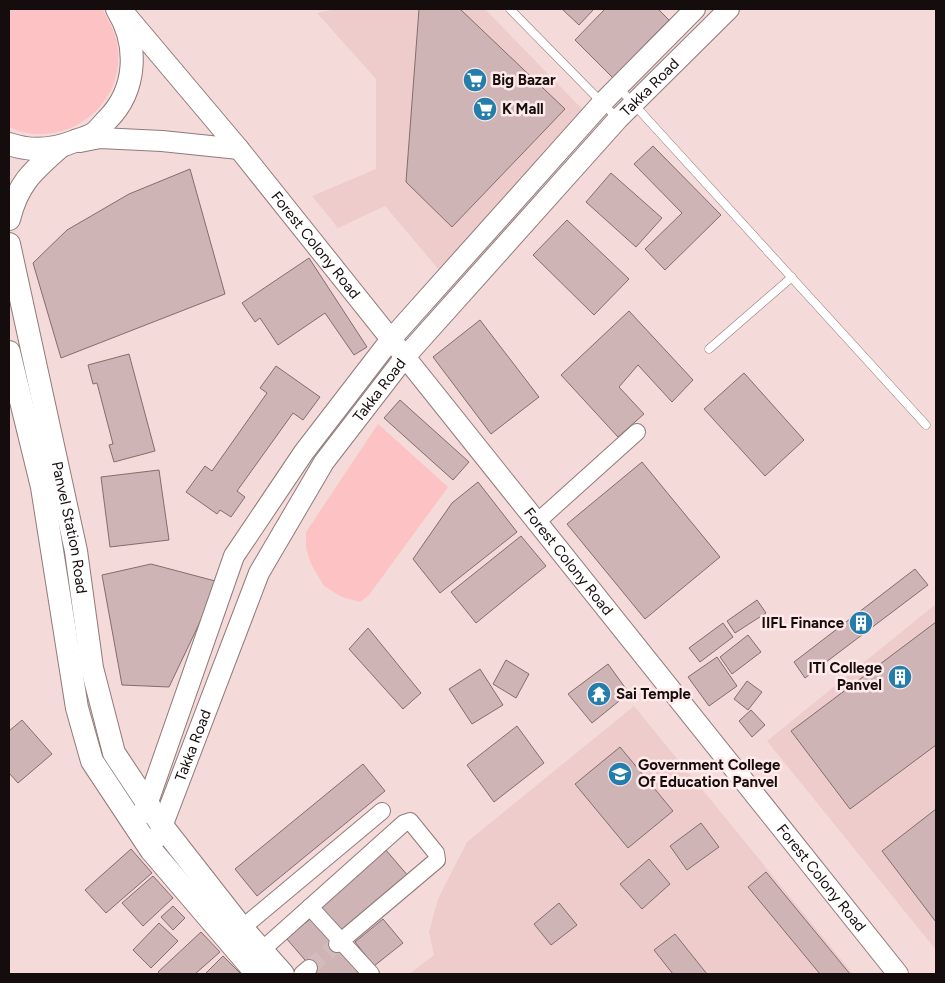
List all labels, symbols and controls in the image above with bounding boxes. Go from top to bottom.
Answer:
street label: Takka Road [617,55,683,120]
supermarket icon: Big Bazar [462,67,488,93]
place label: Big Bazar [492,71,556,89]
supermarket icon: K Mall [472,96,498,122]
place label: K Mall [502,100,544,118]
street label: Forest Colony Road [267,188,364,302]
street label: Takka Road [349,355,410,426]
street label: Panvel Station Road [48,460,91,595]
street label: Forest Colony Road [520,504,617,619]
building icon: IIFL Finance [848,610,874,636]
place label: IIFL Finance [762,614,845,632]
place label: ITI College Panvel [808,659,883,694]
building icon: ITI College Panvel [887,664,913,690]
temple icon: Sai Temple [586,681,612,707]
place label: Sai Temple [616,685,691,703]
street label: Takka Road [171,707,215,784]
place label: Government College Of Education Panvel [638,756,781,791]
school or university icon: Government College Of Education Panvel [607,761,633,787]
street label: Forest Colony Road [773,821,870,935]

